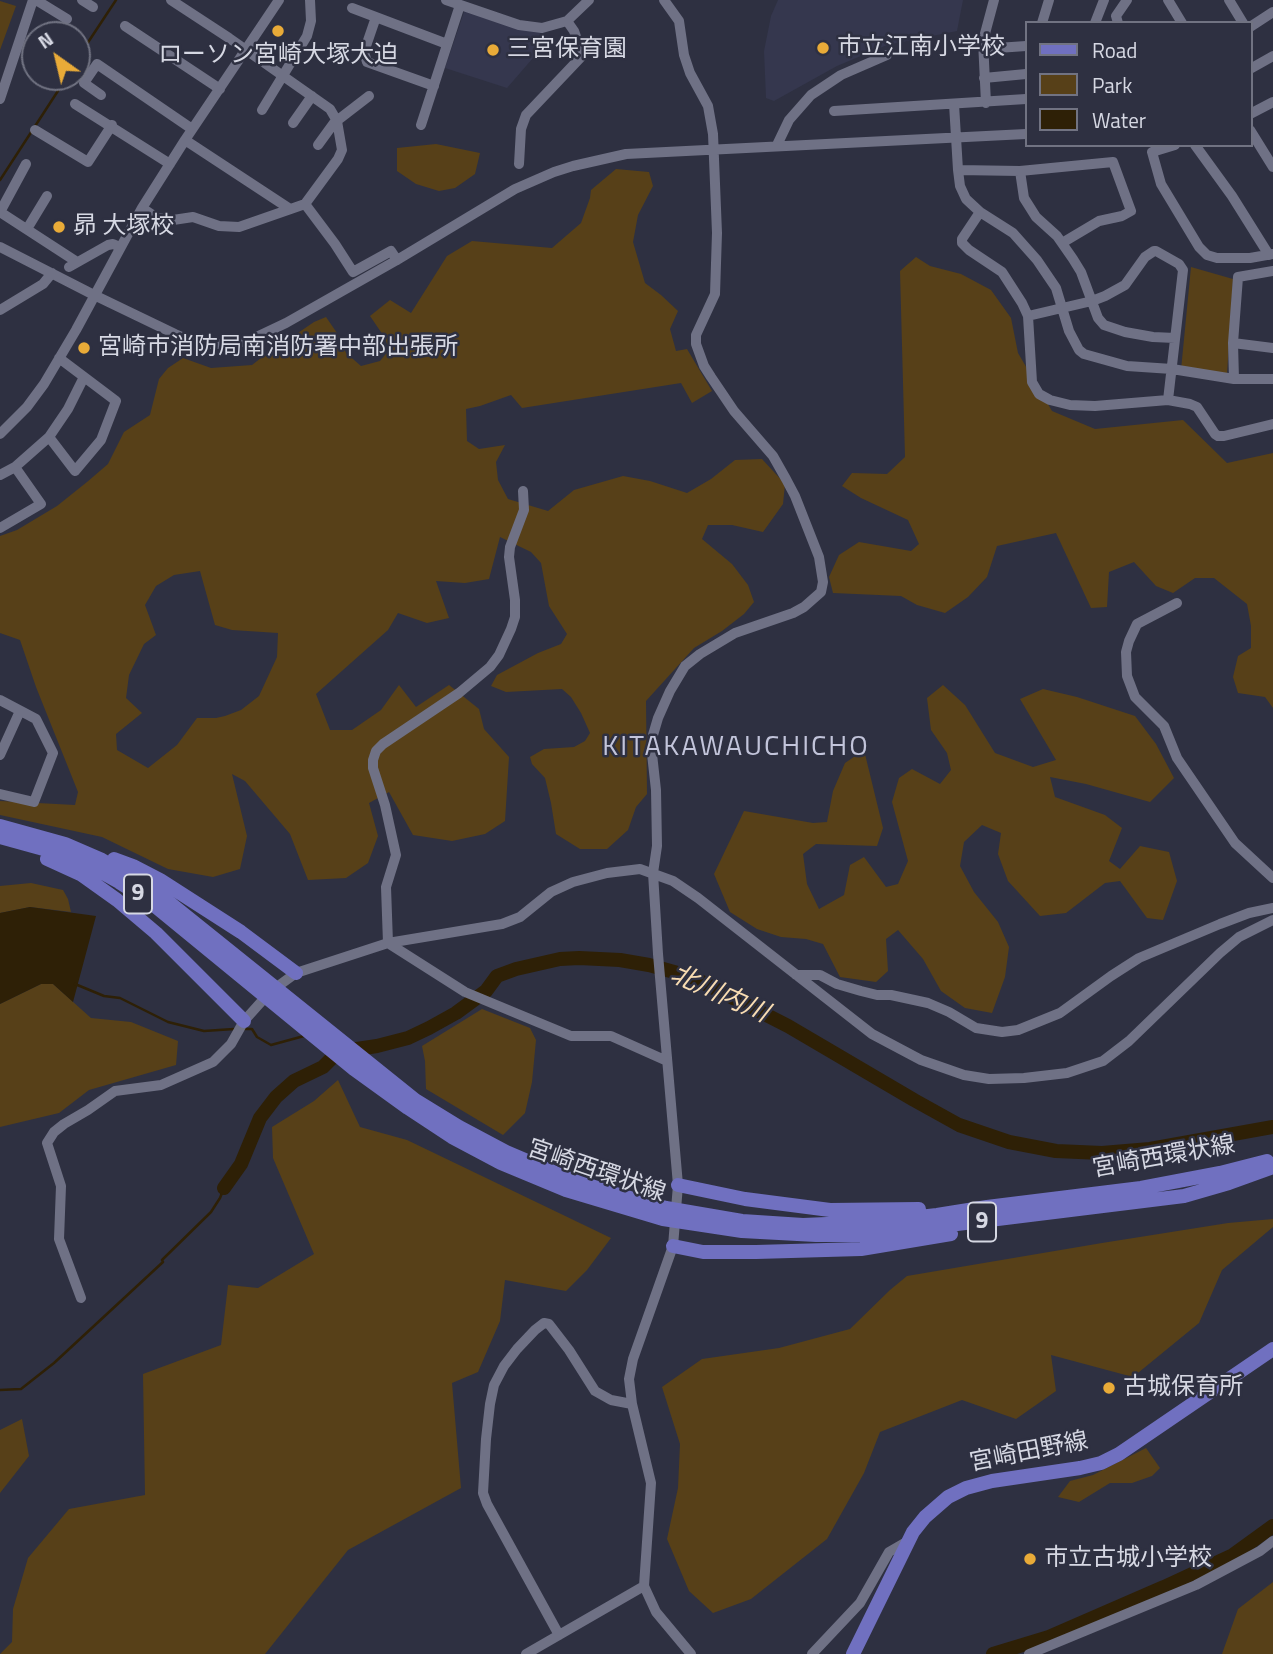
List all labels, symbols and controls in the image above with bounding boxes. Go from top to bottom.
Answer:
north arrow [21,21,91,91]
legend [1024,21,1252,147]
marker: ローソン宮崎大塚大迫 [270,23,286,39]
text: N [32,24,59,56]
place label: 市立江南小学校 [837,34,1005,62]
text: Road [1092,34,1137,66]
place label: 三宮保育園 [507,36,627,64]
marker: 市立江南小学校 [815,40,831,56]
place label: ローソン宮崎大塚大迫 [158,42,398,70]
marker: 三宮保育園 [485,42,501,58]
text: Park [1092,69,1132,101]
text: Water [1092,104,1146,136]
place label: 昴 大塚校 [73,213,174,241]
marker: 昴 大塚校 [51,219,67,235]
place label: 宮崎市消防局南消防署中部出張所 [98,334,458,362]
marker: 宮崎市消防局南消防署中部出張所 [76,340,92,356]
district label: KITAKAWAUCHICHO [604,731,868,765]
road number: 9 [124,874,152,914]
water label: 北川内川 [665,960,773,1030]
street label: 宮崎西環状線 [1091,1131,1237,1185]
street label: 宮崎西環状線 [523,1135,669,1209]
road number: 9 [968,1203,996,1242]
place label: 古城保育所 [1123,1374,1243,1402]
marker: 古城保育所 [1101,1380,1117,1396]
street label: 宮崎田野線 [967,1427,1091,1479]
place label: 市立古城小学校 [1044,1545,1212,1573]
marker: 市立古城小学校 [1022,1551,1038,1567]

